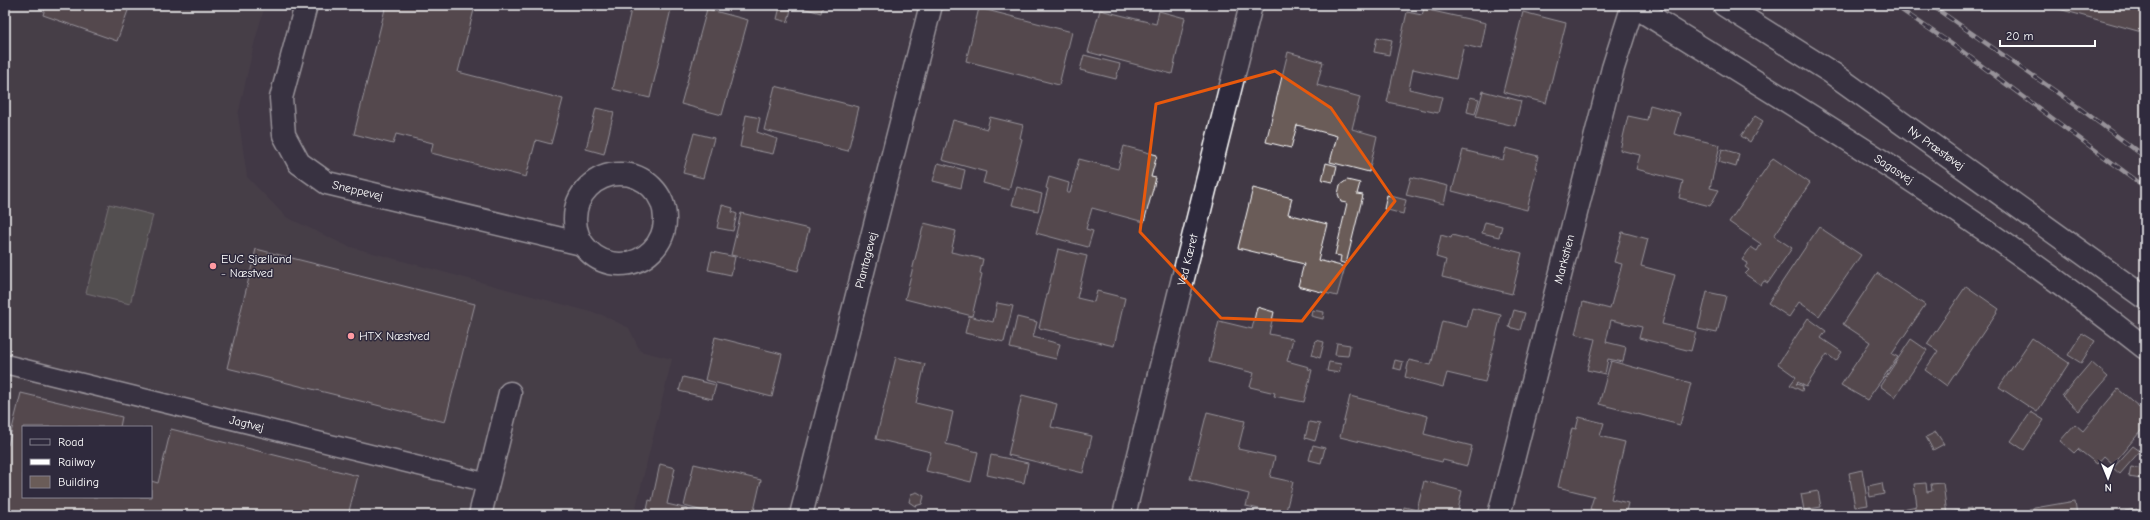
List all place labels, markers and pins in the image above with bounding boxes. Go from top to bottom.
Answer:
place label: EUC Sjælland - Næstved [221,252,292,280]
marker: EUC Sjælland - Næstved [208,261,218,271]
place label: HTX Næstved [359,329,430,343]
marker: HTX Næstved [346,331,356,341]

